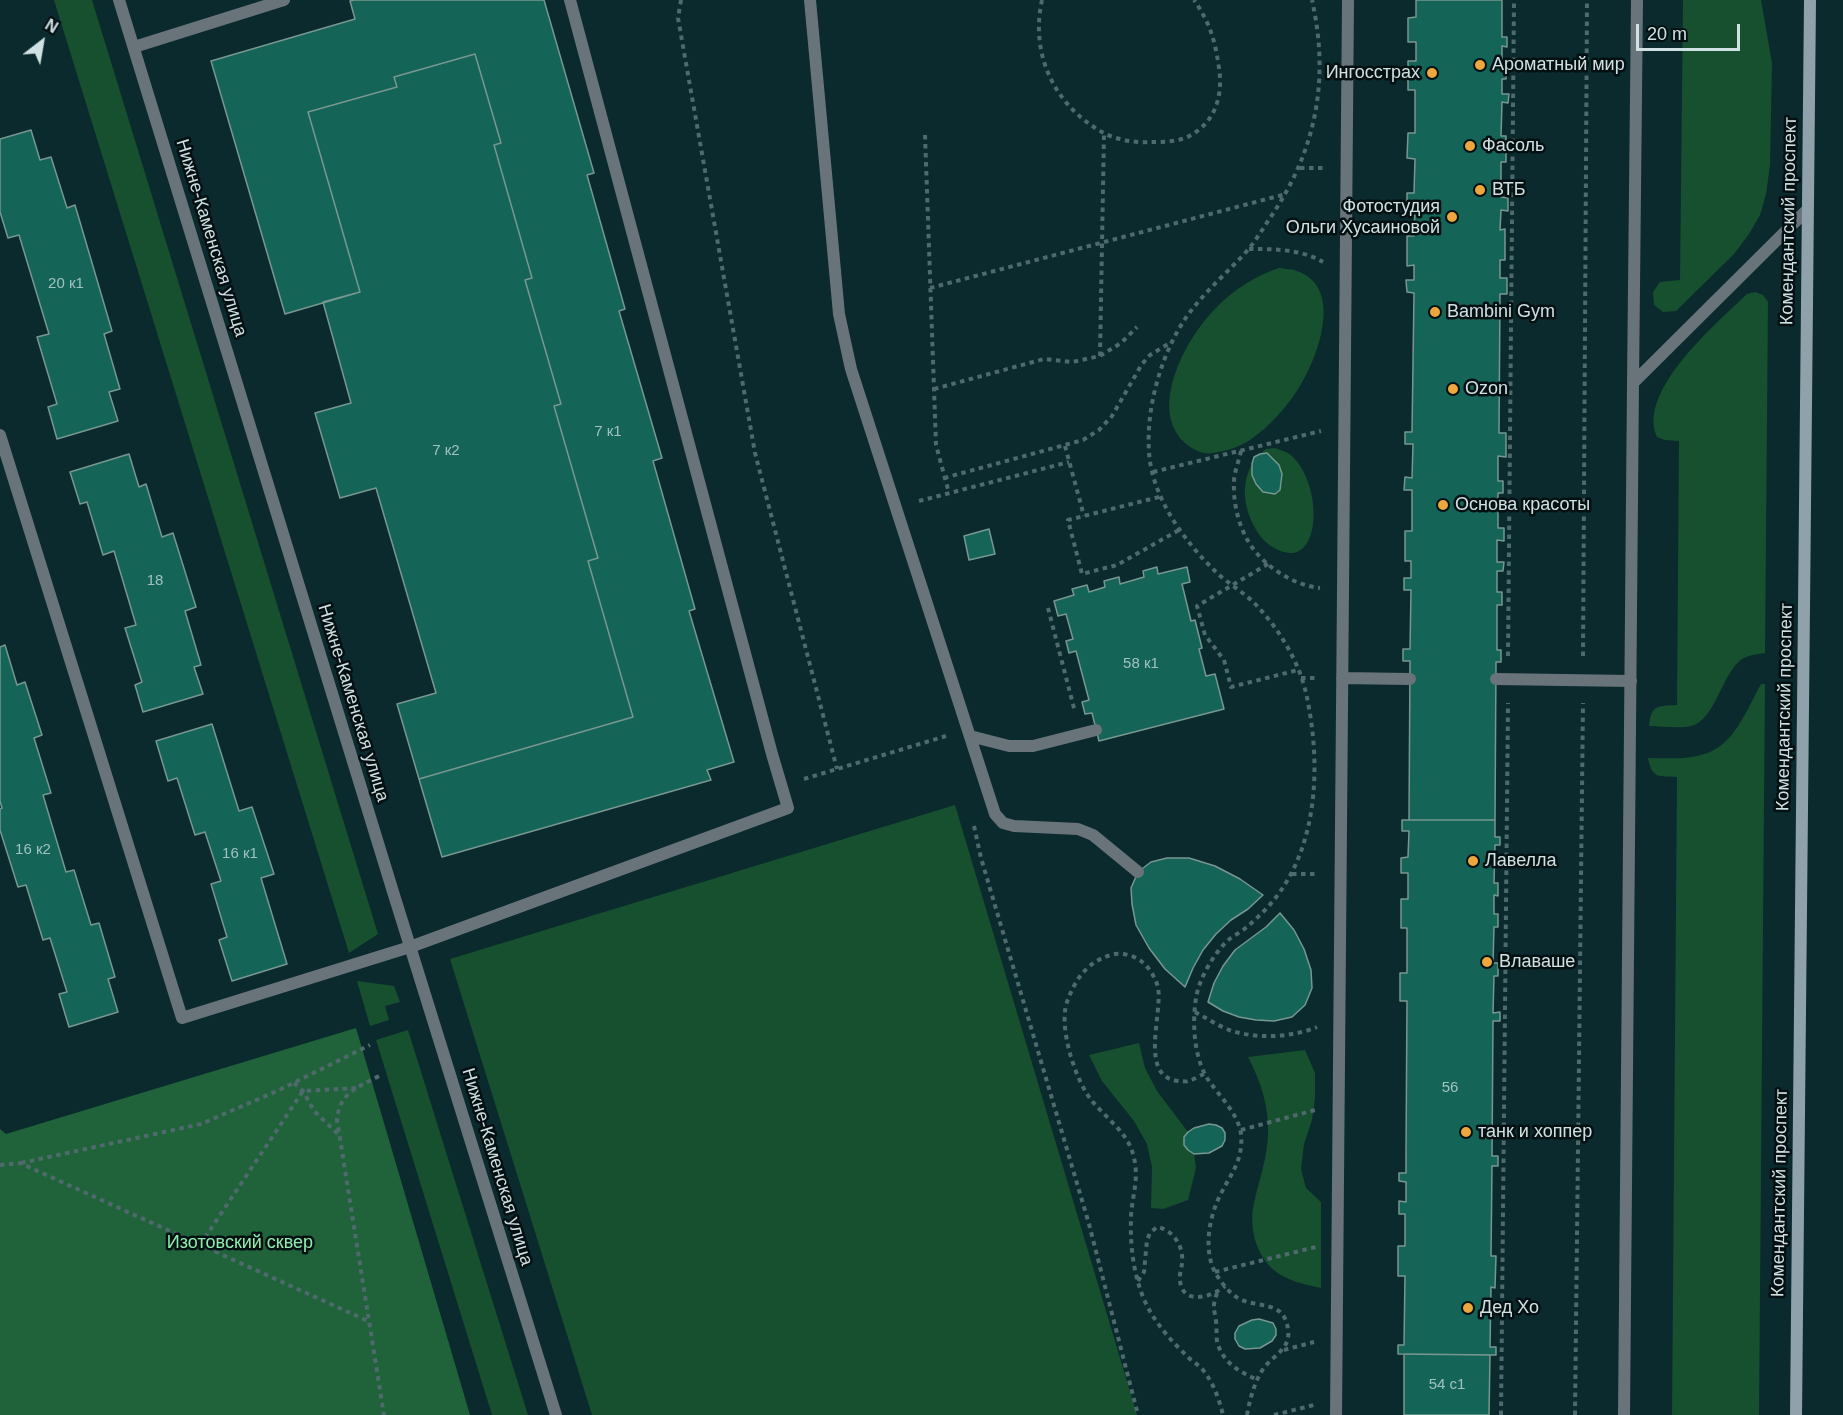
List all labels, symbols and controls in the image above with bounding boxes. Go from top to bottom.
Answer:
north arrow [12,12,72,72]
scale bar [1639,12,1742,50]
text: N [42,16,61,36]
text: 20 m [1647,24,1687,44]
place label: Ароматный мир [1492,54,1625,76]
marker: Ароматный мир [1473,58,1487,72]
place label: Ингосстрах [1326,62,1420,84]
marker: Ингосстрах [1425,66,1439,80]
street label: Комендантский проспект [1776,117,1802,325]
place label: Фасоль [1482,135,1544,157]
street label: Нижне-Каменская улица [171,137,251,339]
marker: Фасоль [1463,139,1477,153]
place label: ВТБ [1492,179,1526,201]
marker: ВТБ [1473,183,1487,197]
place label: Фотостудия Ольги Хусаиновой [1286,196,1440,238]
marker: Фотостудия Ольги Хусаиновой [1445,210,1459,224]
house number: 20 к1 [48,275,84,293]
place label: Bambini Gym [1447,301,1555,323]
marker: Bambini Gym [1428,305,1442,319]
place label: Ozon [1465,378,1508,400]
marker: Ozon [1446,382,1460,396]
house number: 7 к1 [594,423,622,441]
house number: 7 к2 [432,442,460,460]
place label: Основа красоты [1455,494,1590,516]
marker: Основа красоты [1436,498,1450,512]
house number: 18 [147,572,163,590]
street label: Нижне-Каменская улица [313,602,393,804]
street label: Комендантский проспект [1772,603,1798,811]
house number: 58 к1 [1123,655,1159,673]
house number: 16 к2 [15,841,51,859]
house number: 16 к1 [222,845,258,863]
place label: Лавелла [1485,850,1557,872]
marker: Лавелла [1466,854,1480,868]
place label: Влаваше [1499,951,1575,973]
marker: Влаваше [1480,955,1494,969]
street label: Нижне-Каменская улица [457,1066,537,1268]
house number: 56 [1442,1079,1458,1097]
street label: Комендантский проспект [1767,1089,1793,1297]
place label: танк и хоппер [1478,1121,1592,1143]
marker: танк и хоппер [1459,1125,1473,1139]
park label: Изотовский сквер [167,1232,313,1254]
place label: Дед Хо [1480,1297,1539,1319]
marker: Дед Хо [1461,1301,1475,1315]
house number: 54 с1 [1429,1376,1465,1394]

